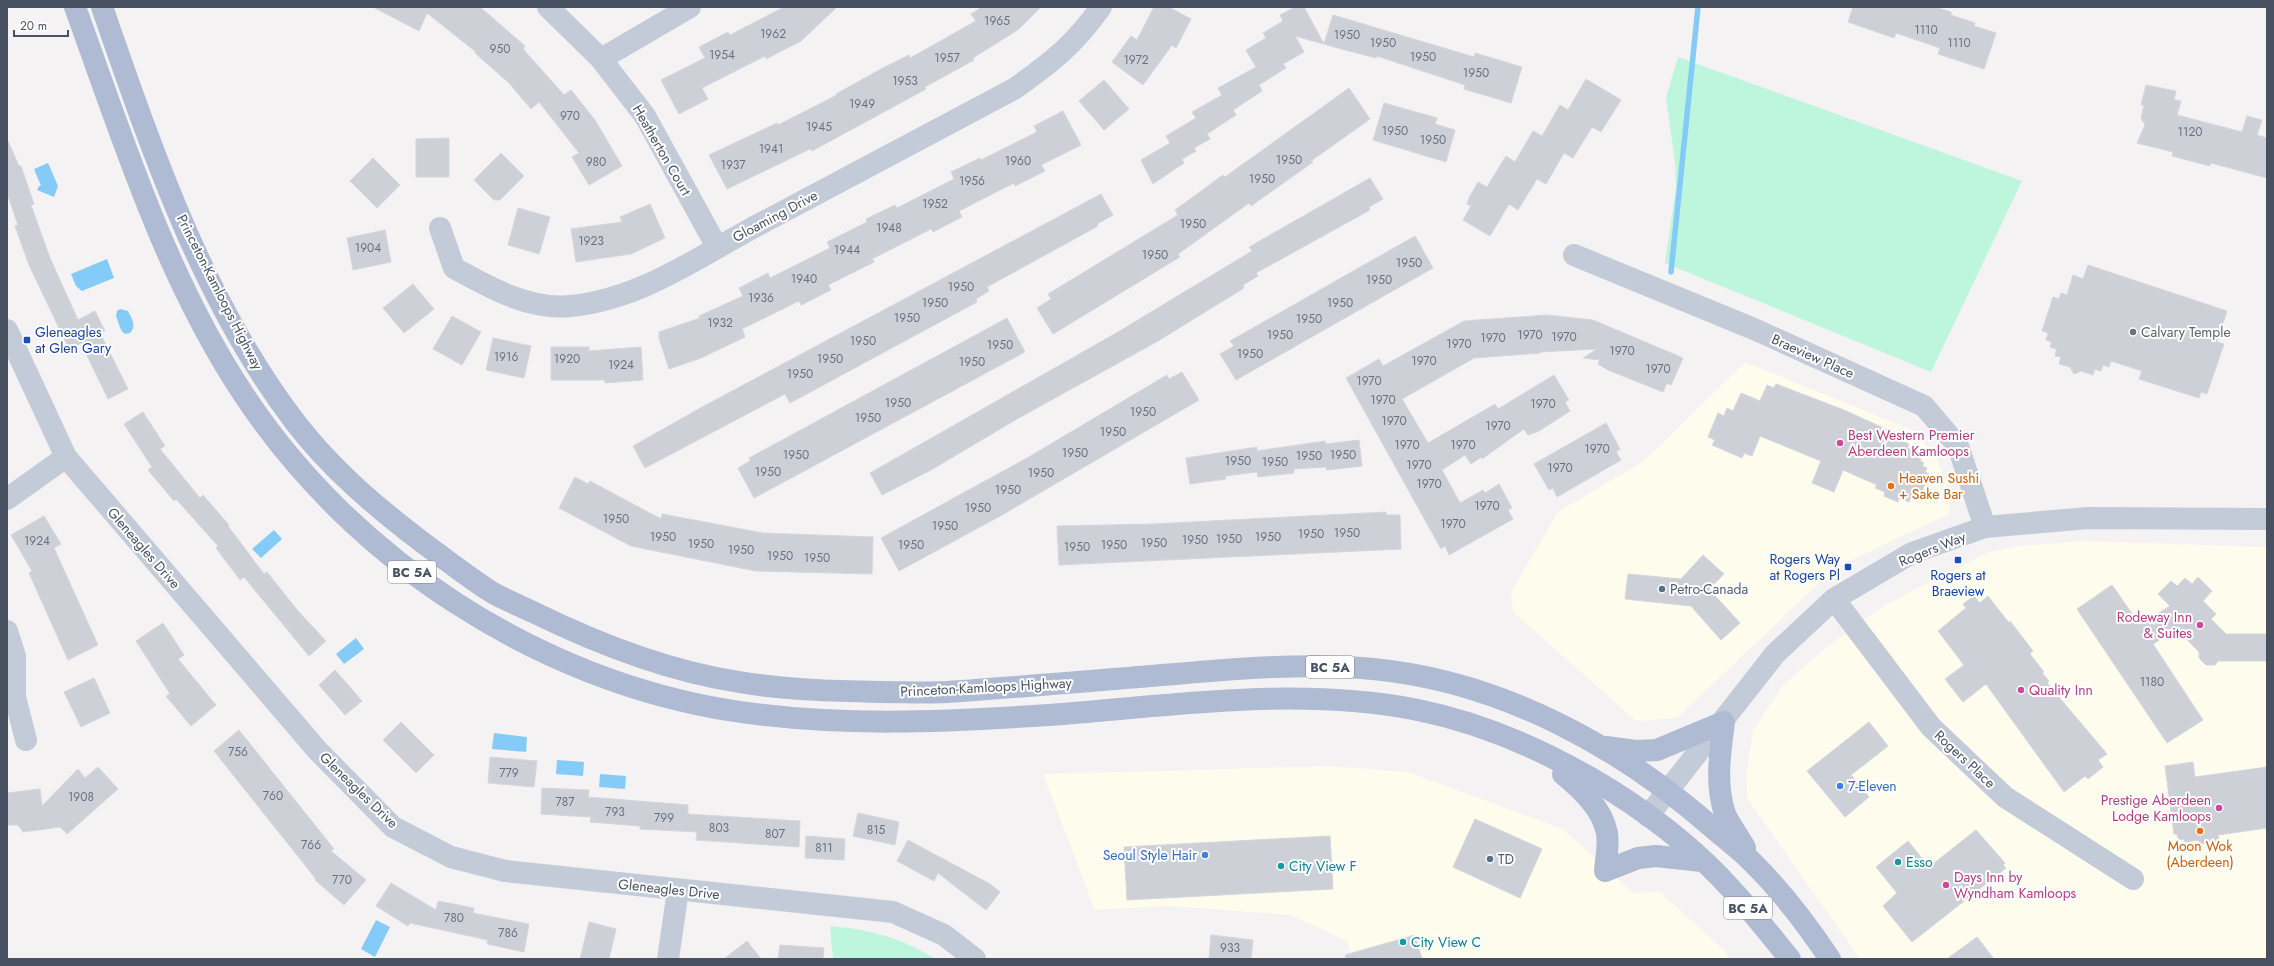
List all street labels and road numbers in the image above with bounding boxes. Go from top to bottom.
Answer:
street label: Heatherton Court [628,101,696,200]
street label: Gloaming Drive [729,185,821,247]
street label: Princeton-Kamloops Highway [172,211,268,374]
street label: Braeview Place [1769,329,1857,383]
street label: Gleneagles Drive [103,503,185,593]
street label: Rogers Way [1896,526,1969,571]
road number: BC 5A [388,561,436,583]
road number: BC 5A [1306,656,1354,678]
street label: Princeton-Kamloops Highway [900,672,1073,701]
street label: Rogers Place [1930,725,2000,793]
street label: Gleneagles Drive [315,747,403,833]
street label: Gleneagles Drive [617,874,721,904]
road number: BC 5A [1724,897,1772,919]

